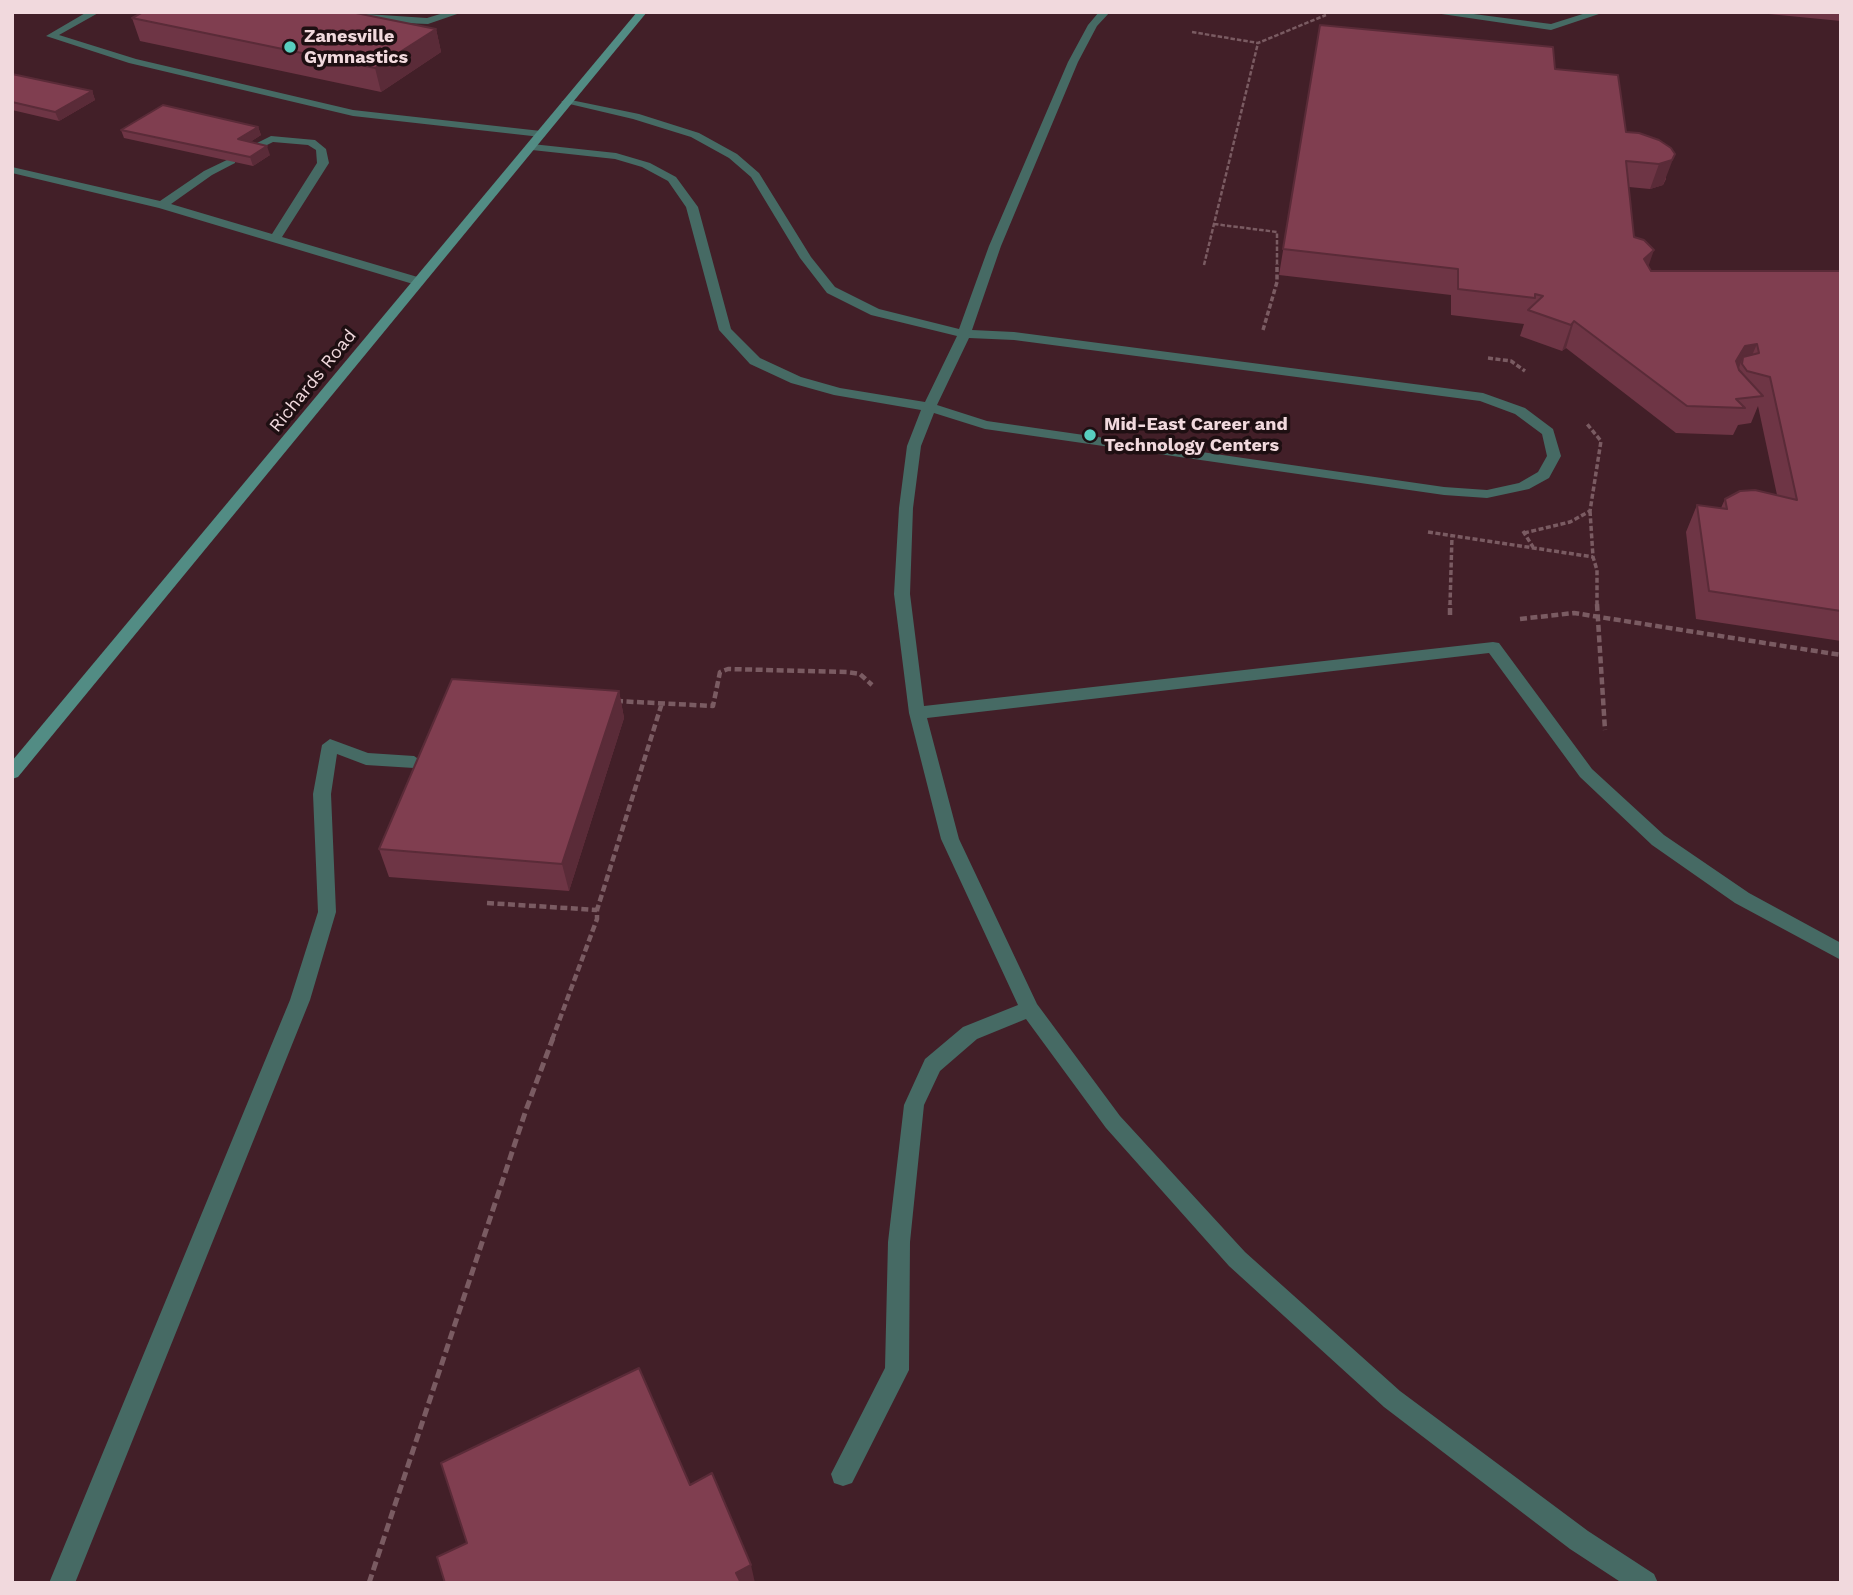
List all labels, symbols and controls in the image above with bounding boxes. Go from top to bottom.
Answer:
place label: Zanesville Gymnastics [304,26,408,68]
marker: Zanesville Gymnastics [282,39,298,55]
street label: Richards Road [265,325,361,437]
place label: Mid-East Career and Technology Centers [1104,414,1288,457]
marker: Mid-East Career and Technology Centers [1082,427,1098,443]

